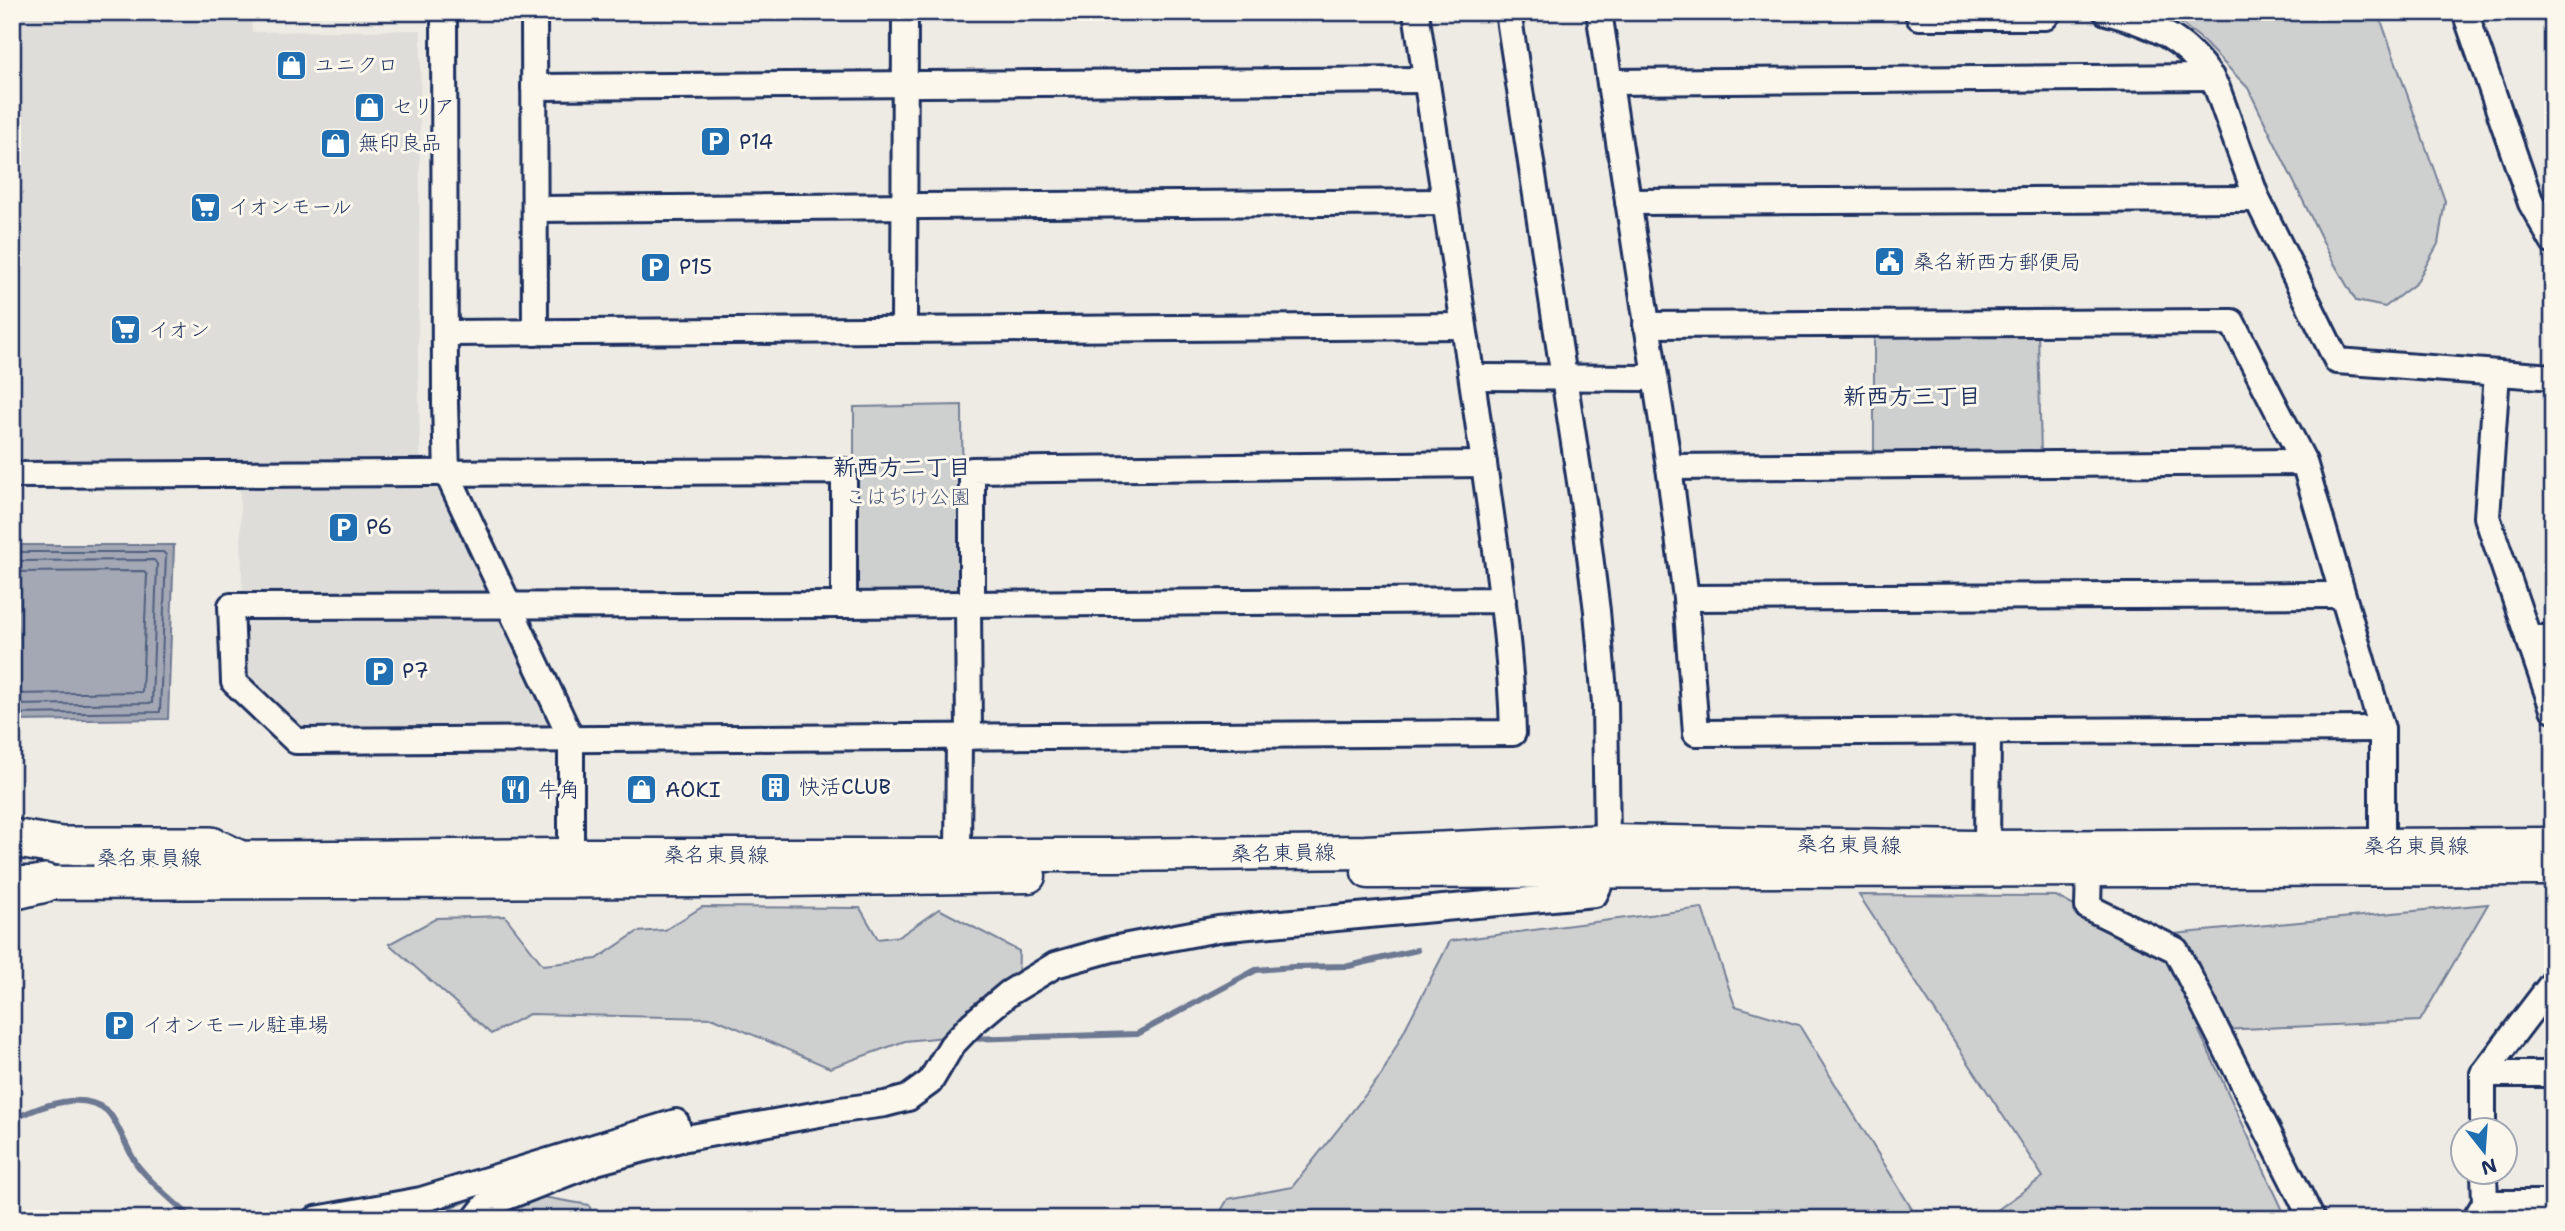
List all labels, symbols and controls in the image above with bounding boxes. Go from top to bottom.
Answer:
shop icon: ユニクロ [274,48,308,82]
place label: ユニクロ [314,51,398,79]
shop icon: セリア [352,90,386,124]
place label: セリア [392,93,455,121]
parking icon: P14 [699,125,733,159]
shop icon: 無印良品 [318,126,352,160]
place label: P14 [739,128,773,156]
place label: 無印良品 [358,129,442,157]
supermarket icon: イオンモール [188,190,222,224]
place label: イオンモール [228,193,352,221]
public building icon: 桑名新西方郵便局 [1873,245,1907,279]
place label: 桑名新西方郵便局 [1913,248,2081,276]
parking icon: P15 [639,250,673,284]
place label: P15 [679,253,712,281]
supermarket icon: イオン [108,313,142,347]
place label: イオン [148,316,210,344]
district label: 新西方三丁目 [1843,381,1981,411]
district label: 新西方二丁目 [833,452,971,482]
park label: こはぢけ公園 [845,483,971,511]
parking icon: P6 [326,510,360,544]
place label: P6 [366,513,392,541]
parking icon: P7 [362,654,396,688]
place label: P7 [402,657,429,685]
building icon: 快活CLUB [759,770,793,804]
restaurant icon: 牛角 [498,773,532,807]
shop icon: AOKI [625,773,659,807]
place label: 快活CLUB [799,773,891,801]
place label: 牛角 [538,776,580,804]
place label: AOKI [665,776,721,804]
street label: 桑名東員線 [1796,830,1902,860]
street label: 桑名東員線 [2364,832,2469,860]
street label: 桑名東員線 [1230,838,1336,868]
street label: 桑名東員線 [664,841,769,869]
street label: 桑名東員線 [97,844,202,872]
parking icon: イオンモール駐車場 [102,1008,136,1042]
place label: イオンモール駐車場 [142,1011,329,1039]
north arrow [2450,1116,2520,1186]
text: N [2478,1153,2500,1181]

